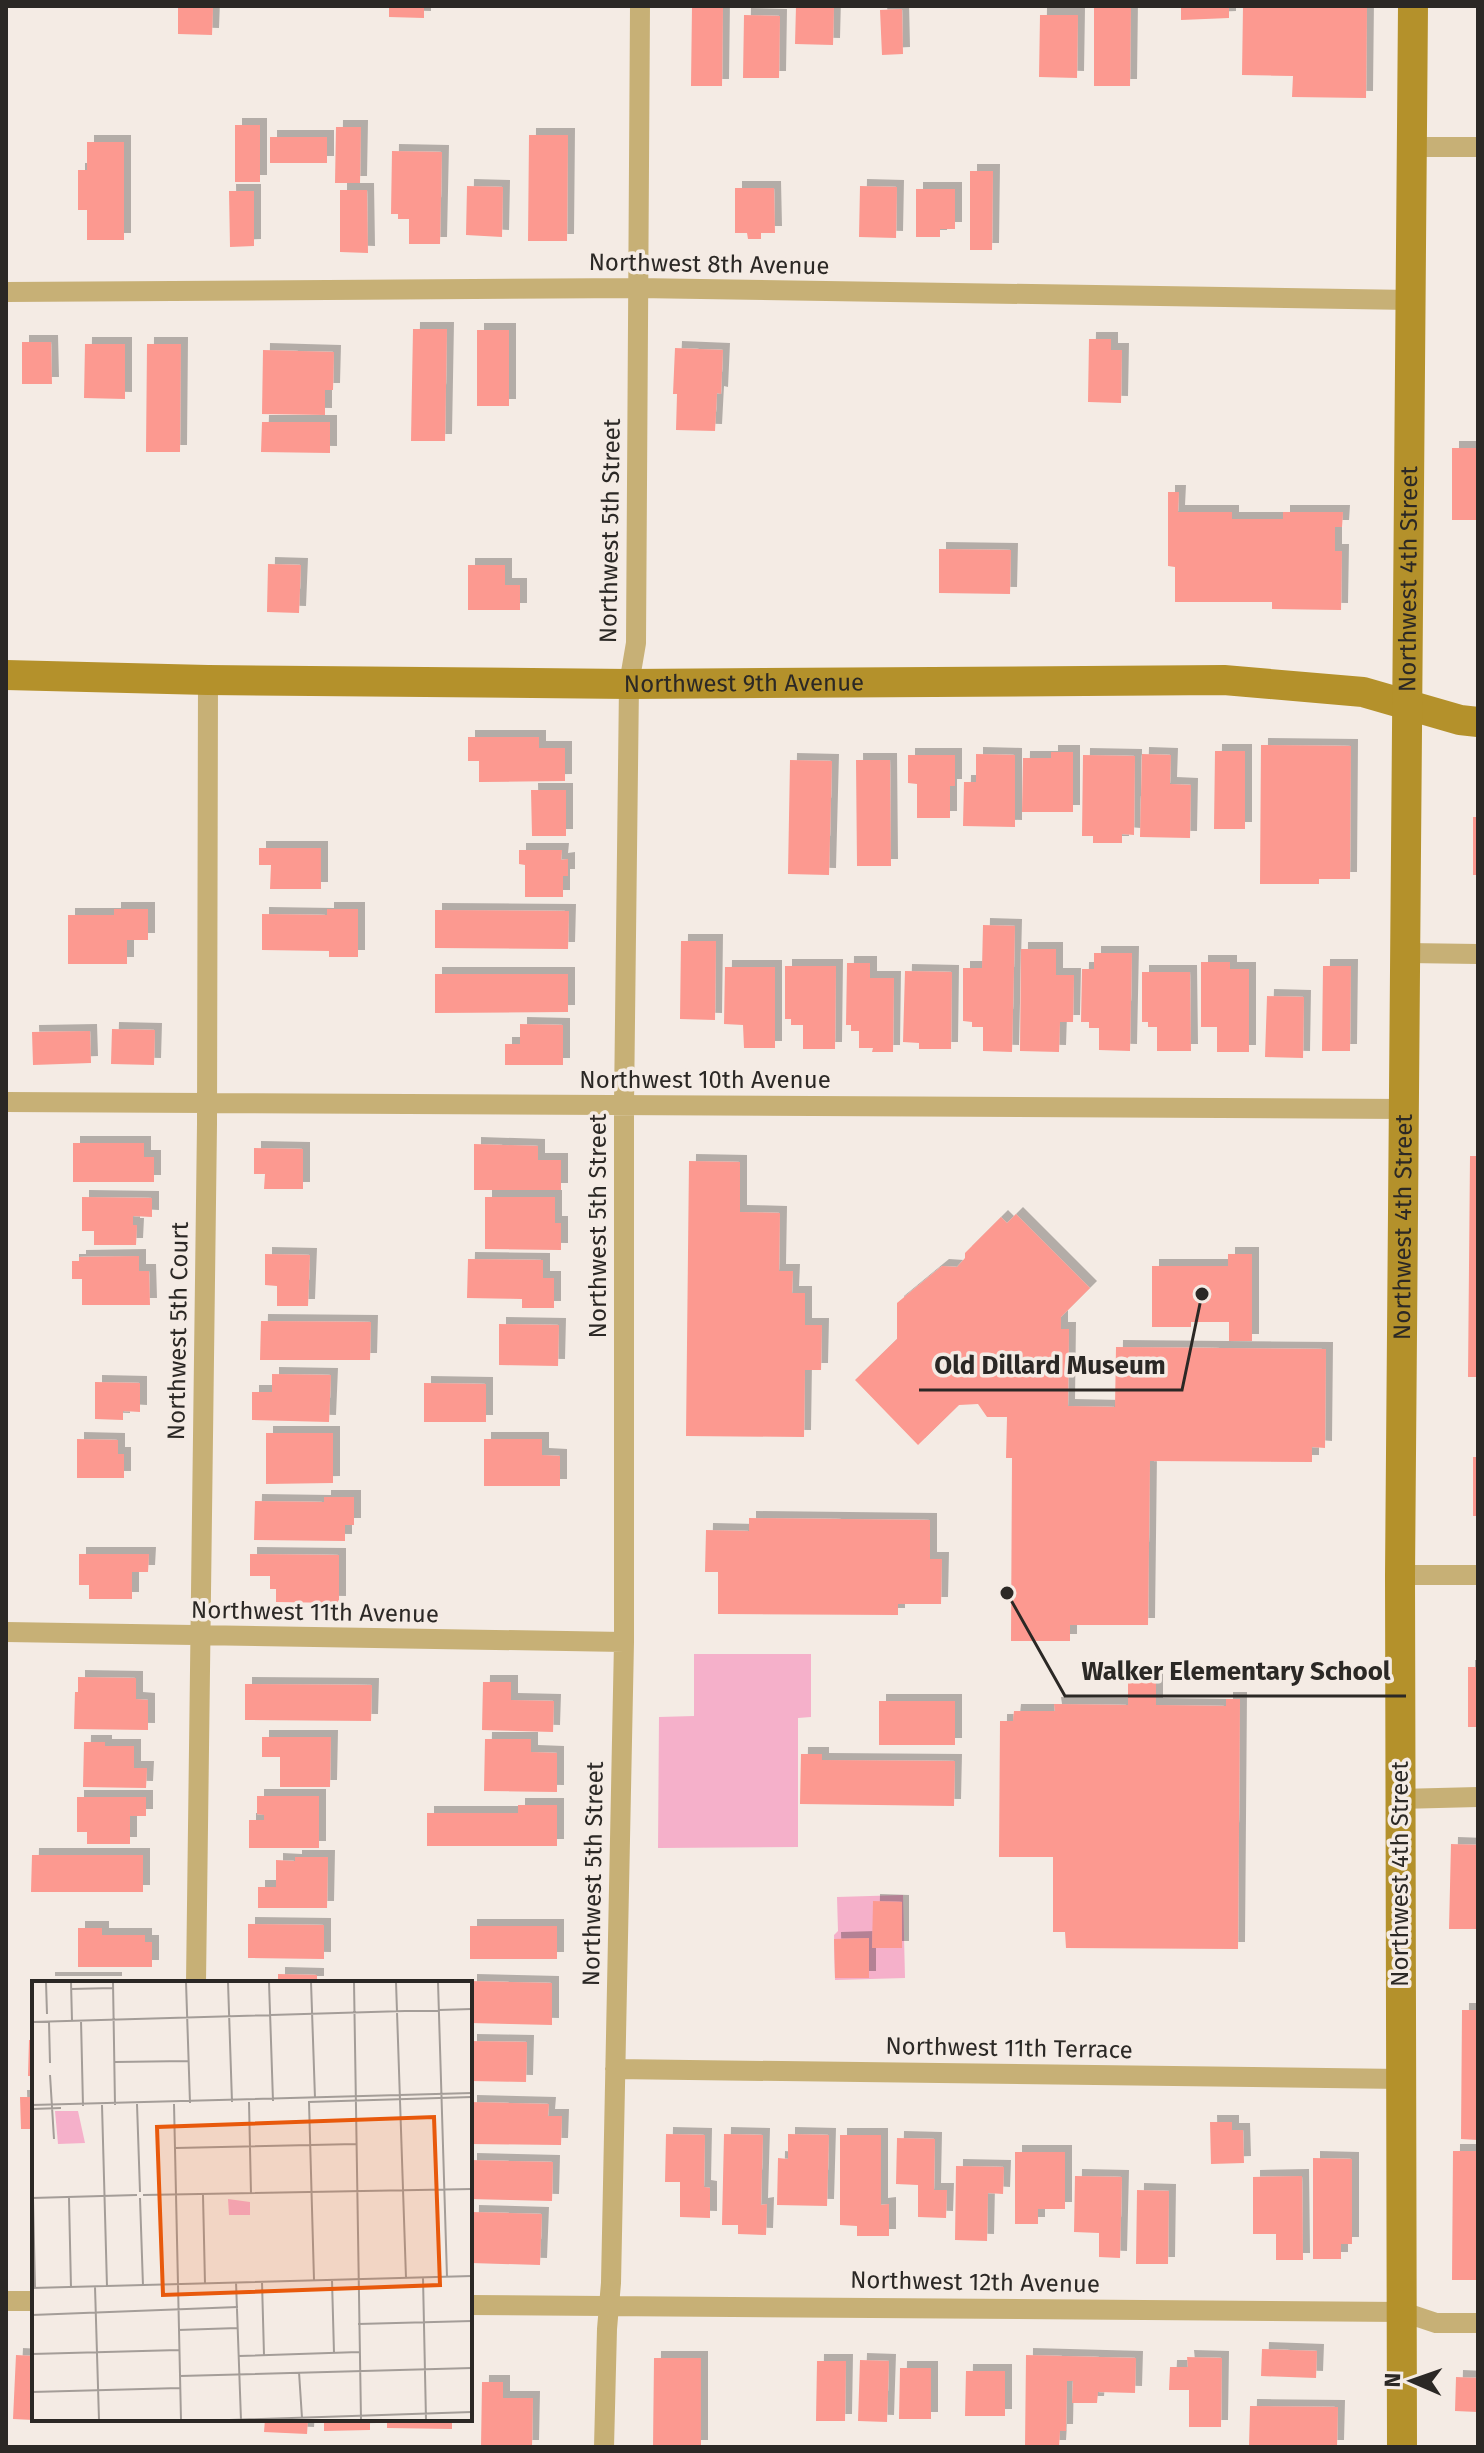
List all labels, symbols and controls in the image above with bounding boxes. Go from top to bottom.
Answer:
street label: Northwest 8th Avenue [588,248,830,280]
street label: Northwest 5th Street [594,418,626,644]
street label: Northwest 4th Street [1393,466,1423,692]
street label: Northwest 9th Avenue [624,668,864,698]
street label: Northwest 10th Avenue [579,1066,831,1094]
street label: Northwest 5th Street [584,1113,612,1338]
street label: Northwest 4th Street [1388,1114,1418,1340]
street label: Northwest 5th Court [162,1221,194,1441]
callout: Old Dillard Museum [919,1340,1182,1390]
text: Old Dillard Museum [934,1350,1166,1381]
street label: Northwest 11th Avenue [191,1596,439,1628]
callout: Walker Elementary School [1065,1646,1406,1696]
text: Walker Elementary School [1081,1656,1391,1687]
street label: Northwest 5th Street [577,1761,609,1987]
street label: Northwest 4th Street [1386,1761,1414,1987]
inset map [32,1981,472,2421]
street label: Northwest 11th Terrace [885,2032,1133,2064]
street label: Northwest 12th Avenue [850,2266,1100,2298]
north arrow [1372,2341,1452,2421]
text: N [1379,2373,1406,2388]

